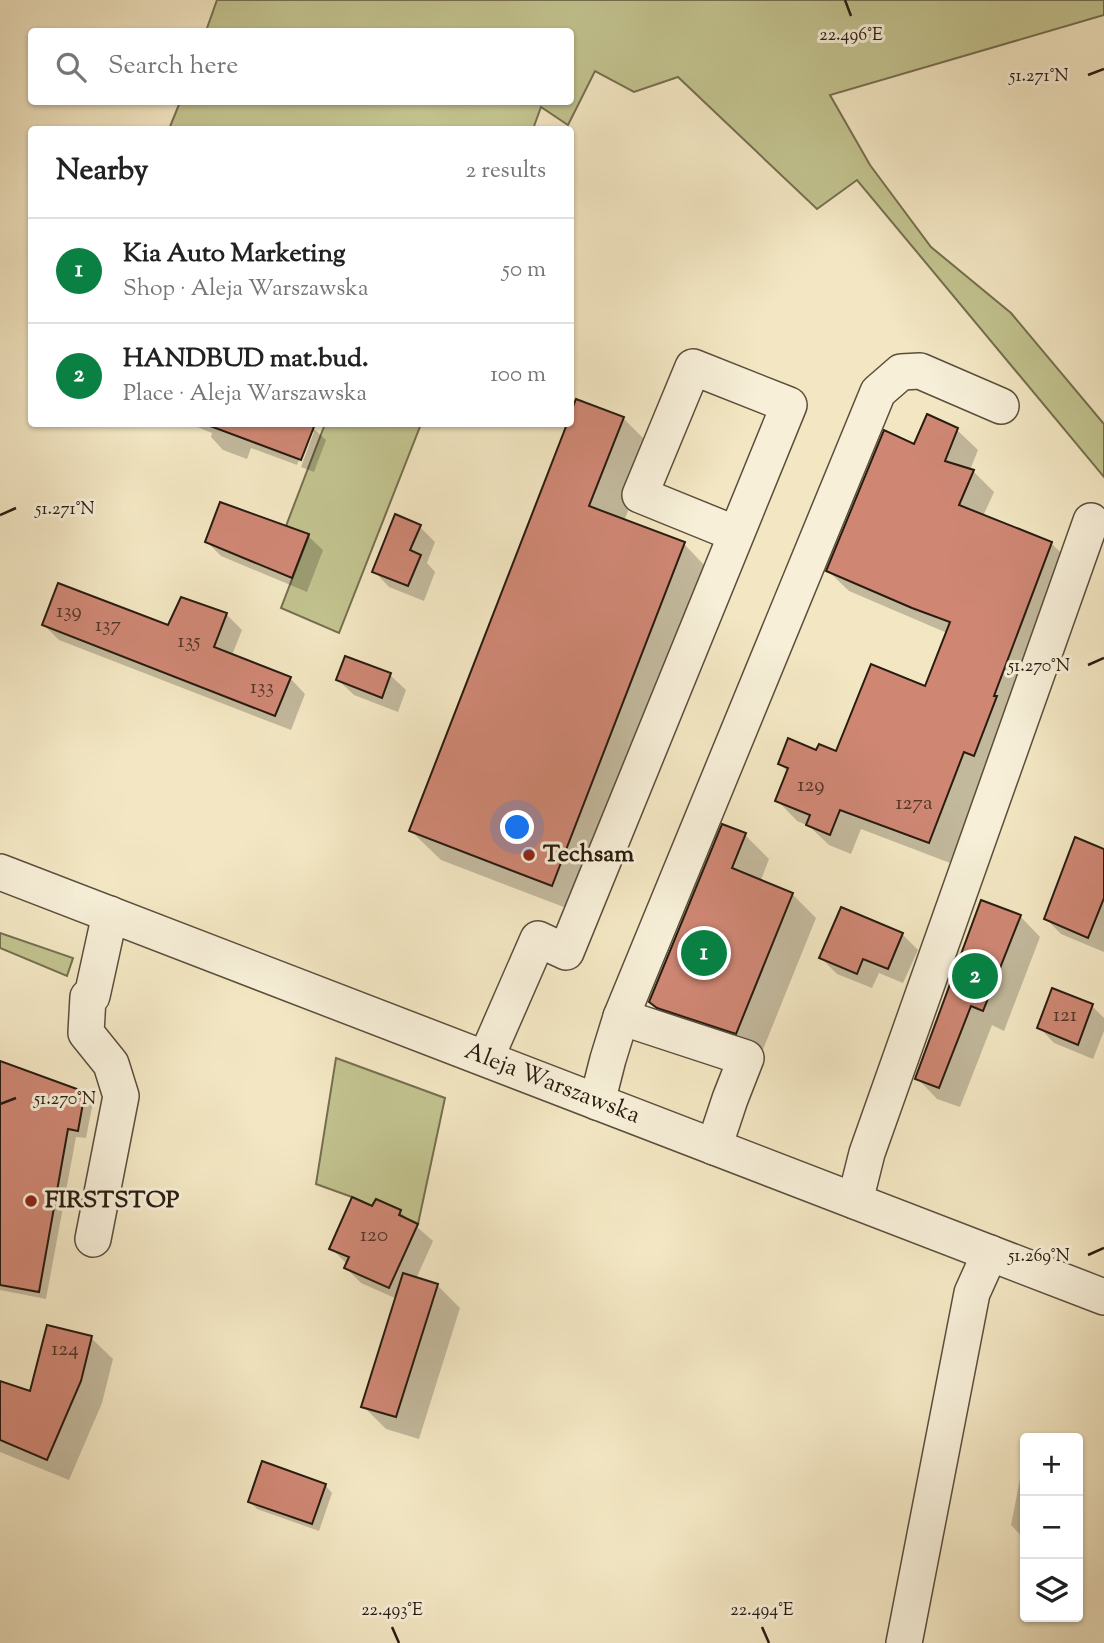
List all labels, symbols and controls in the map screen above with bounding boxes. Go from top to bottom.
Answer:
text: 22.496°E [819,23,883,49]
search box [28,28,574,105]
icon: search [52,48,90,86]
text: Search here [108,48,238,85]
text: 51.271°N [1008,64,1069,90]
text: Nearby [56,150,148,193]
text: 2 results [466,155,546,188]
text: Kia Auto Marketing [123,236,345,273]
text: 1 [75,254,83,287]
text: 50 m [502,254,546,287]
text: Shop · Aleja Warszawska [123,273,369,306]
text: HANDBUD mat.bud. [123,341,369,378]
text: 2 [74,359,84,392]
text: 100 m [490,359,546,392]
text: Place · Aleja Warszawska [123,378,367,411]
text: 51.271°N [34,497,95,523]
house number: 139 [56,597,82,627]
house number: 137 [95,611,122,641]
house number: 135 [178,627,200,657]
text: 51.270°N [1007,654,1070,680]
house number: 133 [250,673,274,703]
house number: 129 [797,771,825,801]
house number: 127a [895,789,933,819]
your location [500,810,534,844]
place label: Techsam [543,838,634,872]
marker: Techsam [521,847,537,863]
pin: 1 [681,927,727,979]
pin: 2 [952,950,998,1002]
house number: 121 [1053,1001,1077,1031]
street label: Aleja Warszawska [459,1035,645,1133]
text: 51.270°N [33,1087,96,1113]
place label: FIRSTSTOP [45,1184,180,1218]
marker: FIRSTSTOP [23,1193,39,1209]
house number: 120 [360,1221,388,1251]
text: 51.269°N [1007,1244,1070,1270]
house number: 124 [51,1335,79,1365]
map controls [1020,1433,1083,1622]
button: + [1020,1433,1083,1496]
button: − [1020,1496,1083,1559]
button: layers [1020,1559,1083,1622]
text: 22.493°E [361,1598,423,1624]
text: 22.494°E [730,1598,794,1624]

